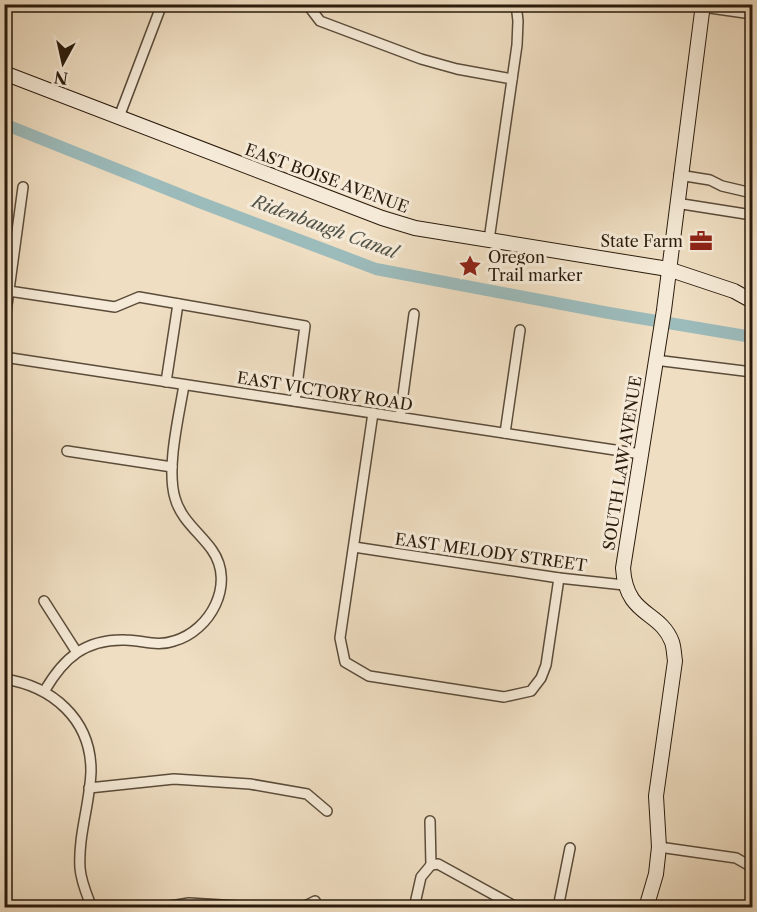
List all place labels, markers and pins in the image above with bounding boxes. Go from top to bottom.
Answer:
office icon: State Farm [688,228,714,254]
place label: State Farm [601,231,683,251]
place label: Oregon Trail marker [488,247,583,285]
place icon: Oregon Trail marker [457,253,483,279]

